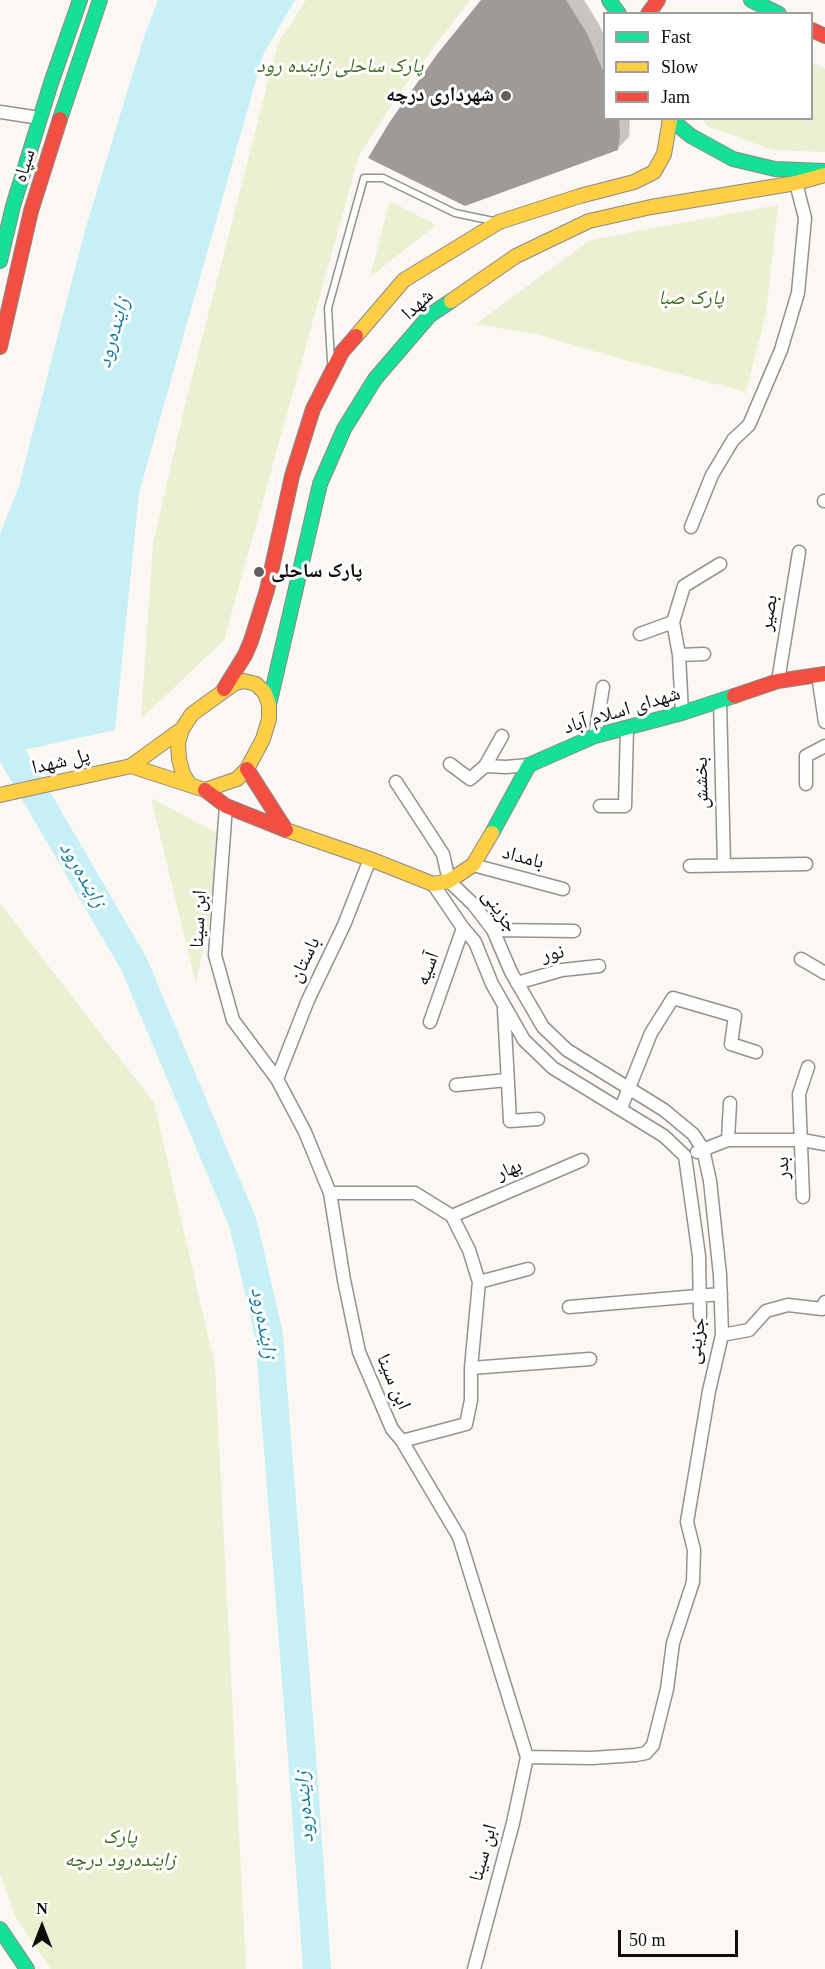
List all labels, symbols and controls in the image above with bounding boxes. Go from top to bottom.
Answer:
legend [603,12,813,120]
text: Fast [661,27,691,47]
park label: پارک ساحلی زاینده رود [257,55,423,79]
text: Slow [661,57,698,77]
place label: شهرداری درچه [386,84,494,108]
text: Jam [661,87,690,107]
marker: شهرداری درچه [499,89,513,103]
street label: سپاه [9,146,41,186]
street label: شهدا [397,284,439,326]
park label: پارک صبا [658,287,724,311]
water label: زاینده‌رود [92,295,136,371]
place label: پارک ساحلی [271,560,362,584]
marker: پارک ساحلی [252,565,266,579]
street label: بصیر [754,593,784,633]
street label: شهدای اسلام آباد [561,682,683,740]
street label: پل شهدا [30,744,92,780]
street label: بخشش [690,757,714,809]
water label: زاینده‌رود [53,838,111,912]
street label: بامداد [500,841,546,875]
street label: جزینی [476,885,522,937]
street label: ابن سینا [185,889,213,949]
street label: باستان [284,933,326,987]
street label: نور [539,940,567,968]
street label: آسیه [411,949,445,989]
street label: بهار [492,1154,526,1186]
street label: بدر [771,1156,795,1180]
water label: زاینده‌رود [244,1286,282,1360]
street label: جزینی [682,1316,712,1366]
street label: ابن سینا [371,1351,415,1413]
water label: زاینده‌رود [290,1770,320,1844]
street label: ابن سینا [465,1822,503,1884]
park label: پارک زاینده‌رود درچه [65,1826,175,1873]
north arrow [12,1897,72,1957]
text: N [36,1900,48,1917]
scale bar [621,1918,741,1956]
text: 50 m [629,1930,666,1950]

